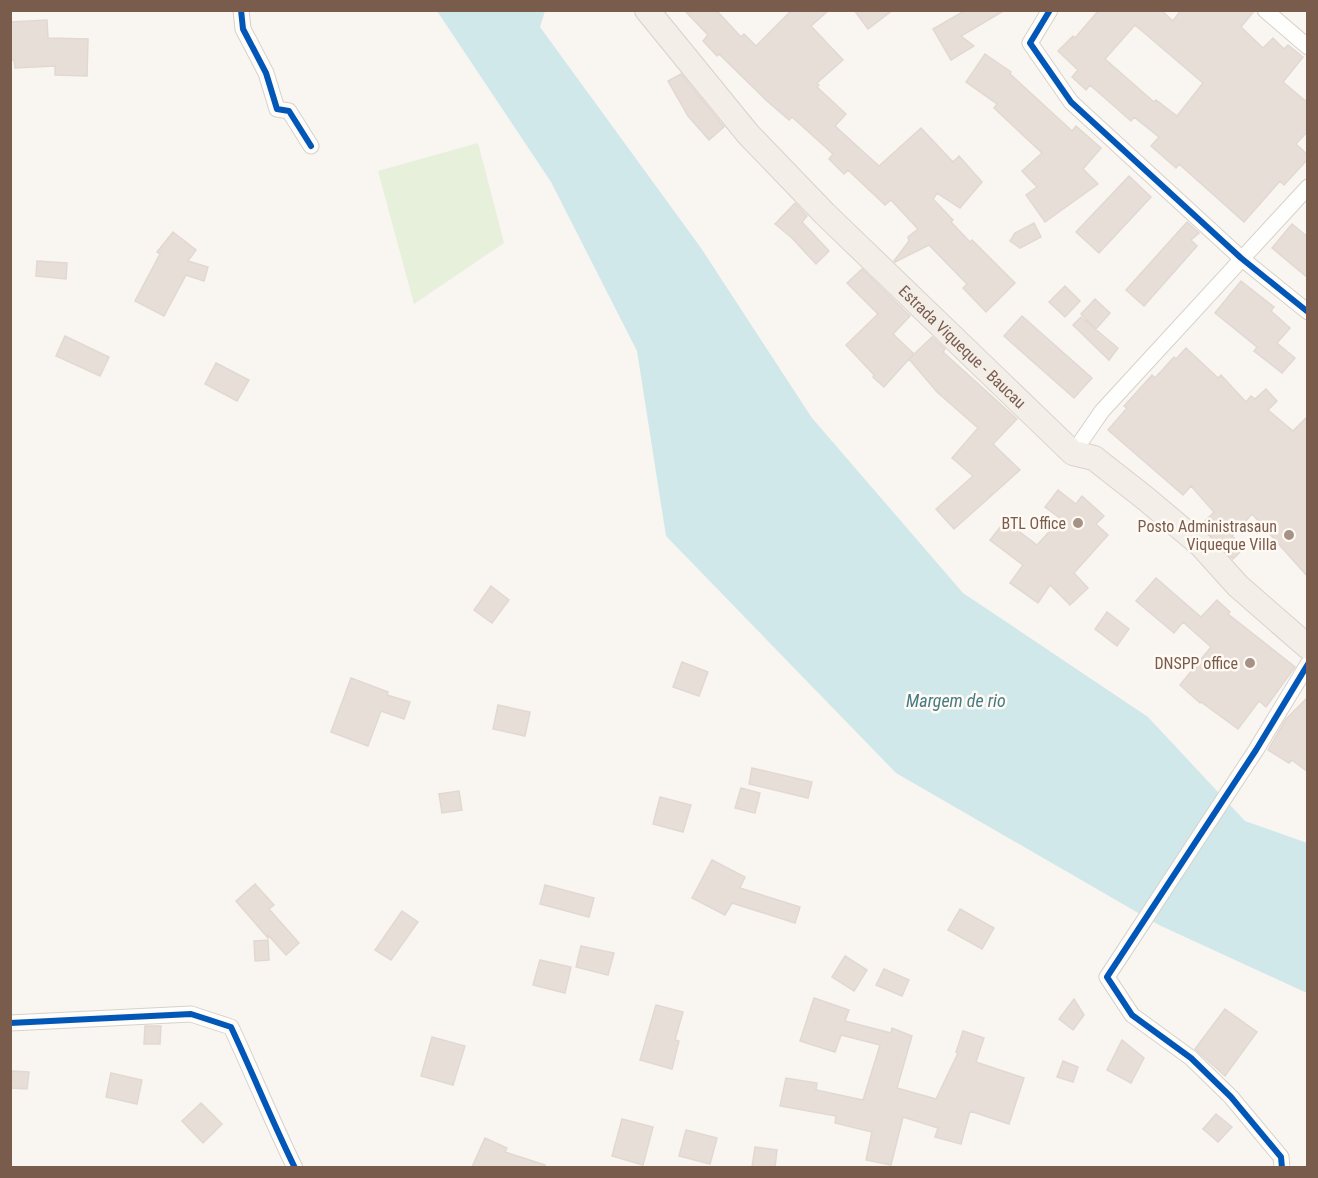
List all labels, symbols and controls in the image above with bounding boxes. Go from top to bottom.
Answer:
street label: Estrada Viqueque - Baucau [895,281,1030,412]
place label: BTL Office [1001,514,1066,533]
marker: BTL Office [1071,516,1085,530]
place label: Posto Administrasaun Viqueque Villa [1138,517,1277,554]
marker: Posto Administrasaun Viqueque Villa [1282,528,1296,542]
place label: DNSPP office [1154,654,1238,673]
marker: DNSPP office [1243,656,1257,670]
water label: Margem de rio [906,690,1006,711]

